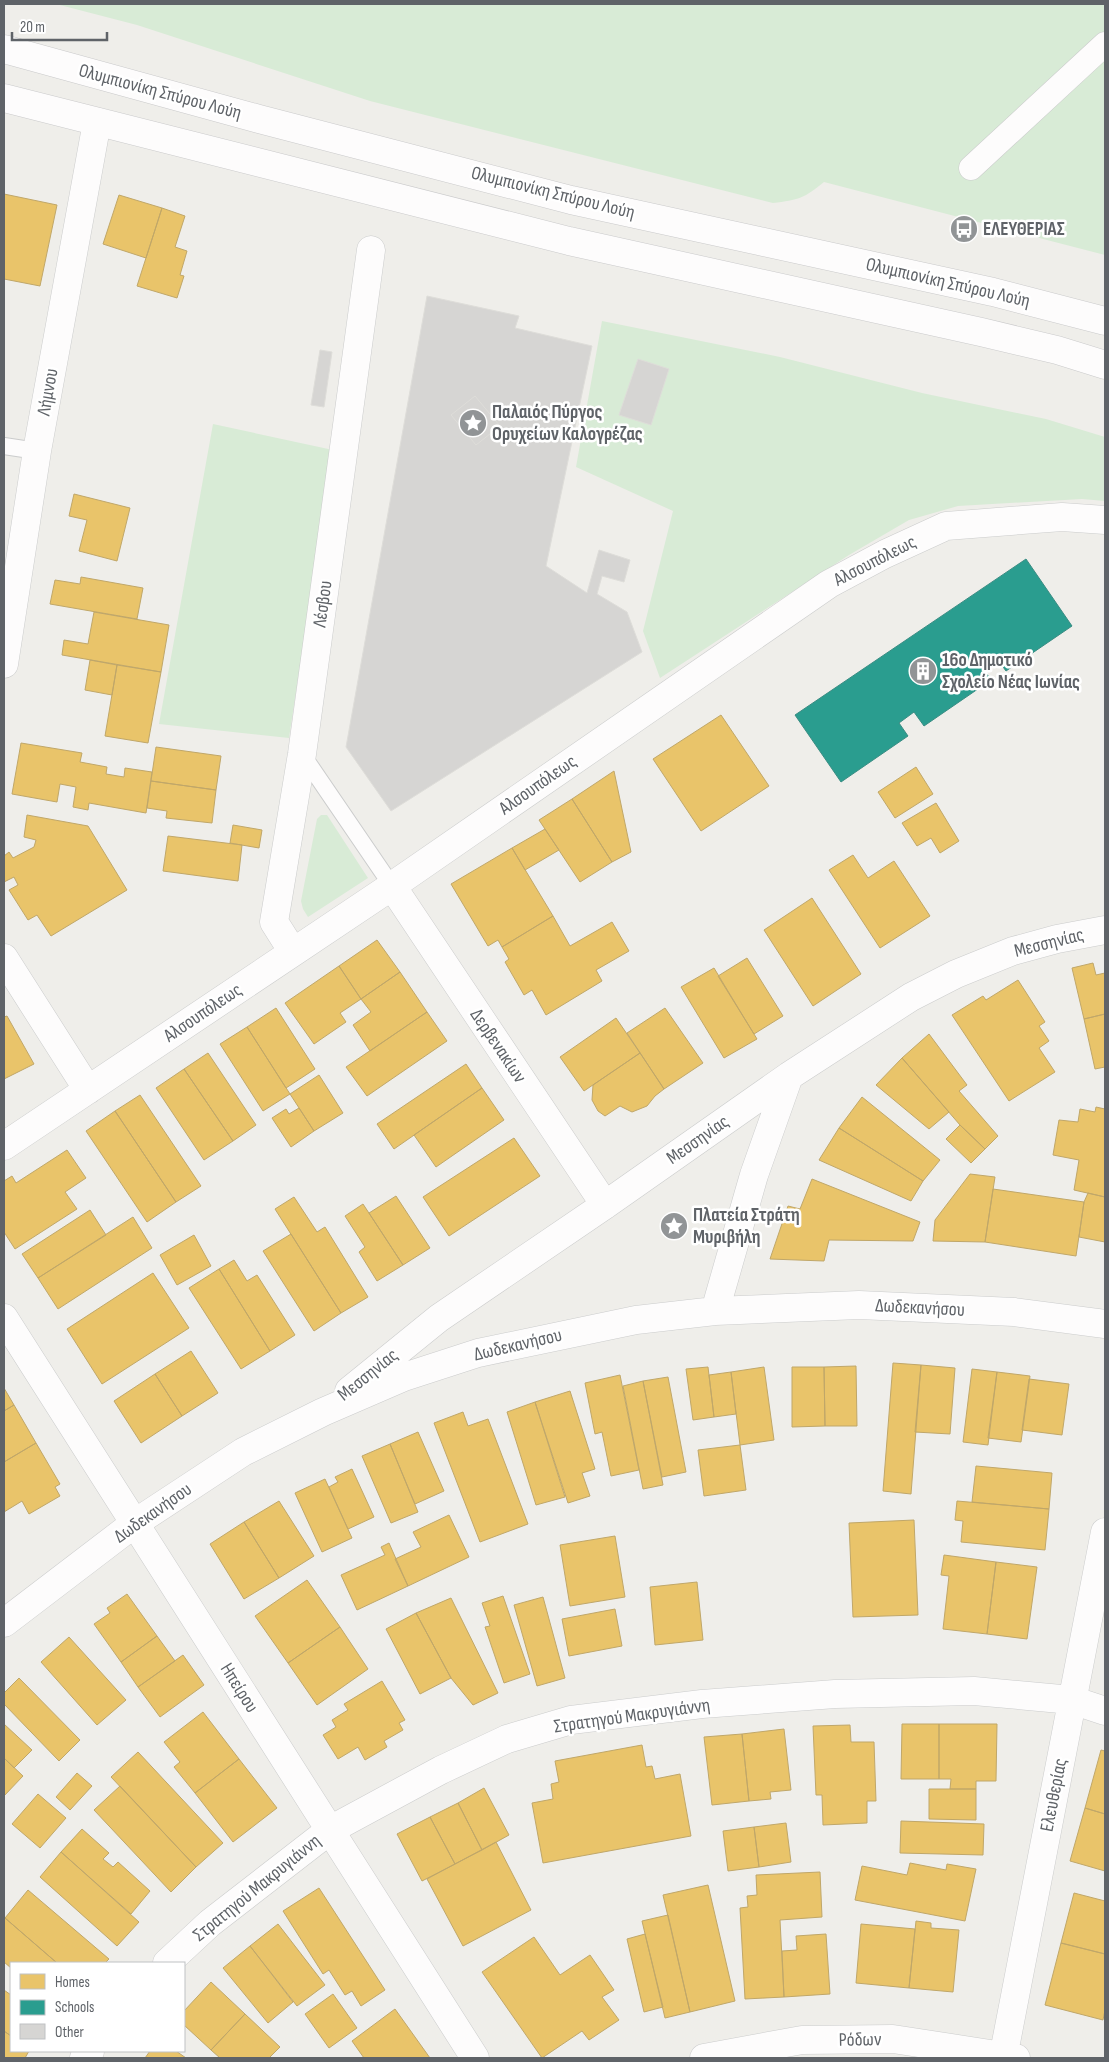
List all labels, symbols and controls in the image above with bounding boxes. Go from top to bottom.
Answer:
scale bar [12,10,108,42]
text: 20 m [20,18,45,37]
street label: Ολυμπιονίκη Σπύρου Λούη [76,59,244,125]
street label: Ολυμπιονίκη Σπύρου Λούη [469,162,637,224]
bus stop icon: ΕΛΕΥΘΕΡΙΑΣ [949,214,979,244]
place label: ΕΛΕΥΘΕΡΙΑΣ [983,218,1065,241]
street label: Ολυμπιονίκη Σπύρου Λούη [864,253,1032,313]
street label: Λήμνου [32,367,63,418]
place label: Παλαιός Πύργος Ορυχείων Καλογρέζας [492,401,643,446]
place icon: Παλαιός Πύργος Ορυχείων Καλογρέζας [458,408,488,438]
street label: Αλσουπόλεως [829,530,920,592]
street label: Λέσβου [308,579,338,630]
place label: 16ο Δημοτικό Σχολείο Νέας Ιωνίας [942,649,1080,694]
building icon: 16ο Δημοτικό Σχολείο Νέας Ιωνίας [908,656,938,686]
street label: Αλσουπόλεως [494,750,581,821]
street label: Μεσσηνίας [1012,923,1086,963]
street label: Αλσουπόλεως [159,978,246,1048]
street label: Δερβενακίων [465,1005,531,1088]
street label: Μεσσηνίας [662,1110,734,1170]
place label: Πλατεία Στράτη Μυριβήλη [693,1204,800,1249]
place icon: Πλατεία Στράτη Μυριβήλη [659,1211,689,1241]
street label: Δωδεκανήσου [875,1294,965,1322]
street label: Δωδεκανήσου [472,1324,564,1366]
street label: Μεσσηνίας [333,1344,403,1406]
street label: Δωδεκανήσου [110,1478,196,1548]
street label: Ηπείρου [215,1659,263,1717]
street label: Στρατηγού Μακρυγιάννη [552,1694,712,1738]
street label: Ελευθερίας [1036,1756,1072,1834]
street label: Στρατηγού Μακρυγιάννη [188,1829,326,1947]
legend [10,1962,185,2052]
text: Homes [55,1973,90,1992]
text: Schools [55,1998,94,2017]
text: Other [55,2023,84,2042]
street label: Ρόδων [839,2028,882,2052]

